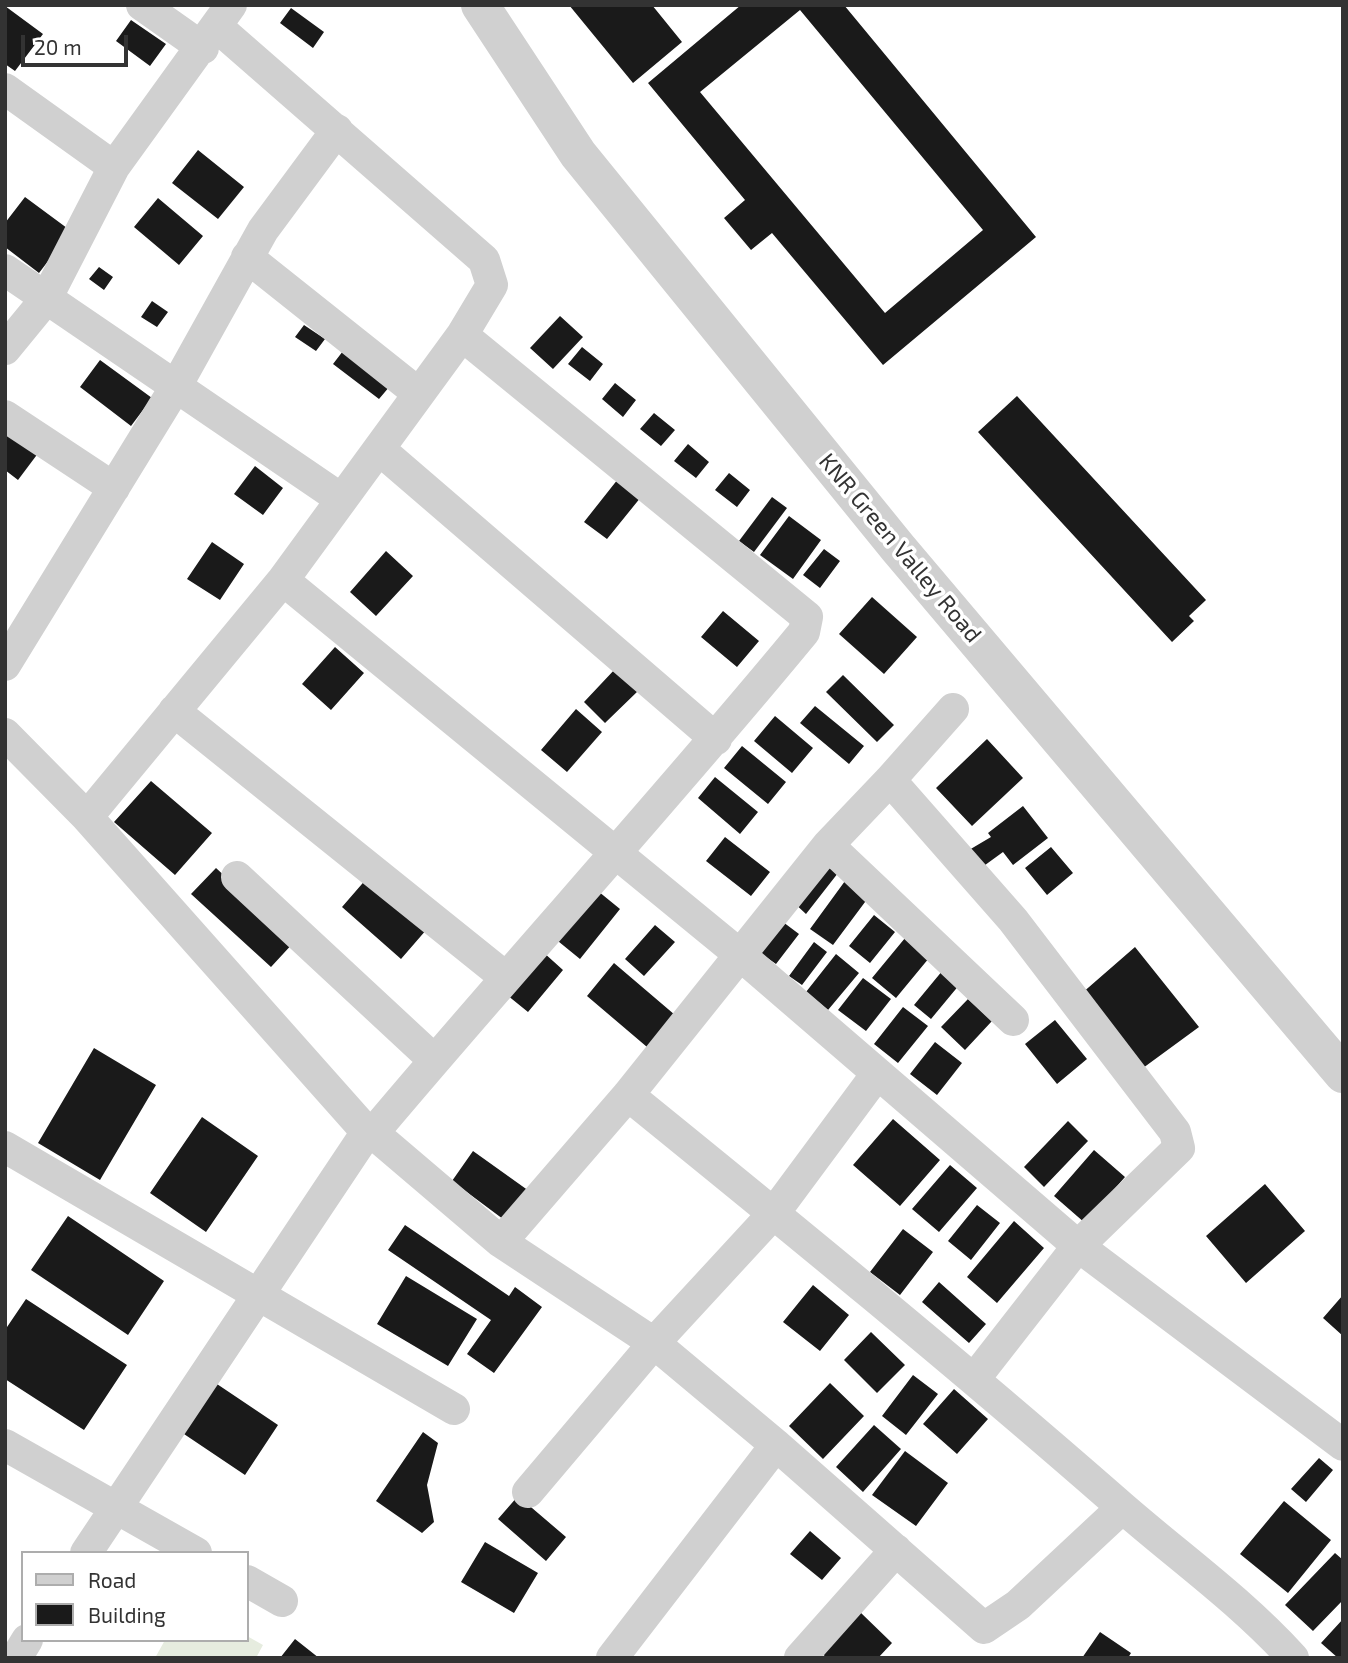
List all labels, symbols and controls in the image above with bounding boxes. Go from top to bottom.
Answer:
scale bar [24,21,131,65]
text: 20 m [34,34,82,59]
street label: KNR Green Valley Road [813,448,987,648]
legend [21,1551,248,1642]
text: Road [88,1567,136,1592]
text: Building [88,1602,166,1627]

